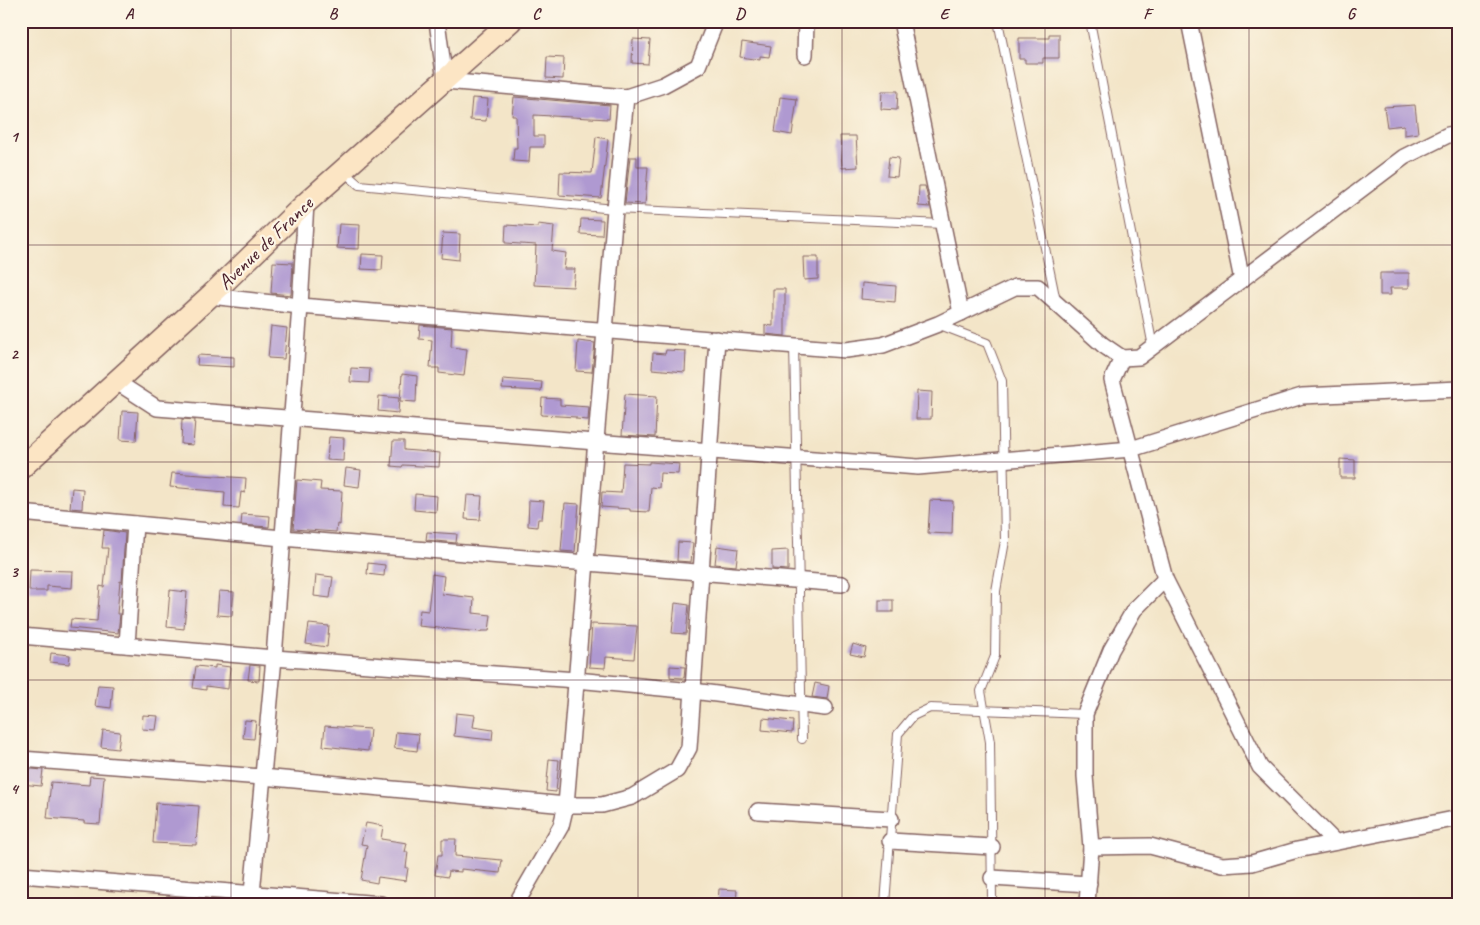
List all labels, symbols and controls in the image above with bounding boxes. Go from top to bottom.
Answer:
text: A [125,4,135,24]
text: B [329,4,339,24]
text: C [532,4,542,24]
text: D [735,4,746,24]
text: E [940,4,951,24]
text: F [1143,4,1154,24]
text: G [1347,4,1357,24]
text: 1 [10,127,19,147]
street label: Avenue de France [212,190,319,295]
text: 2 [10,344,19,364]
text: 3 [10,562,19,582]
text: 4 [10,779,19,799]

